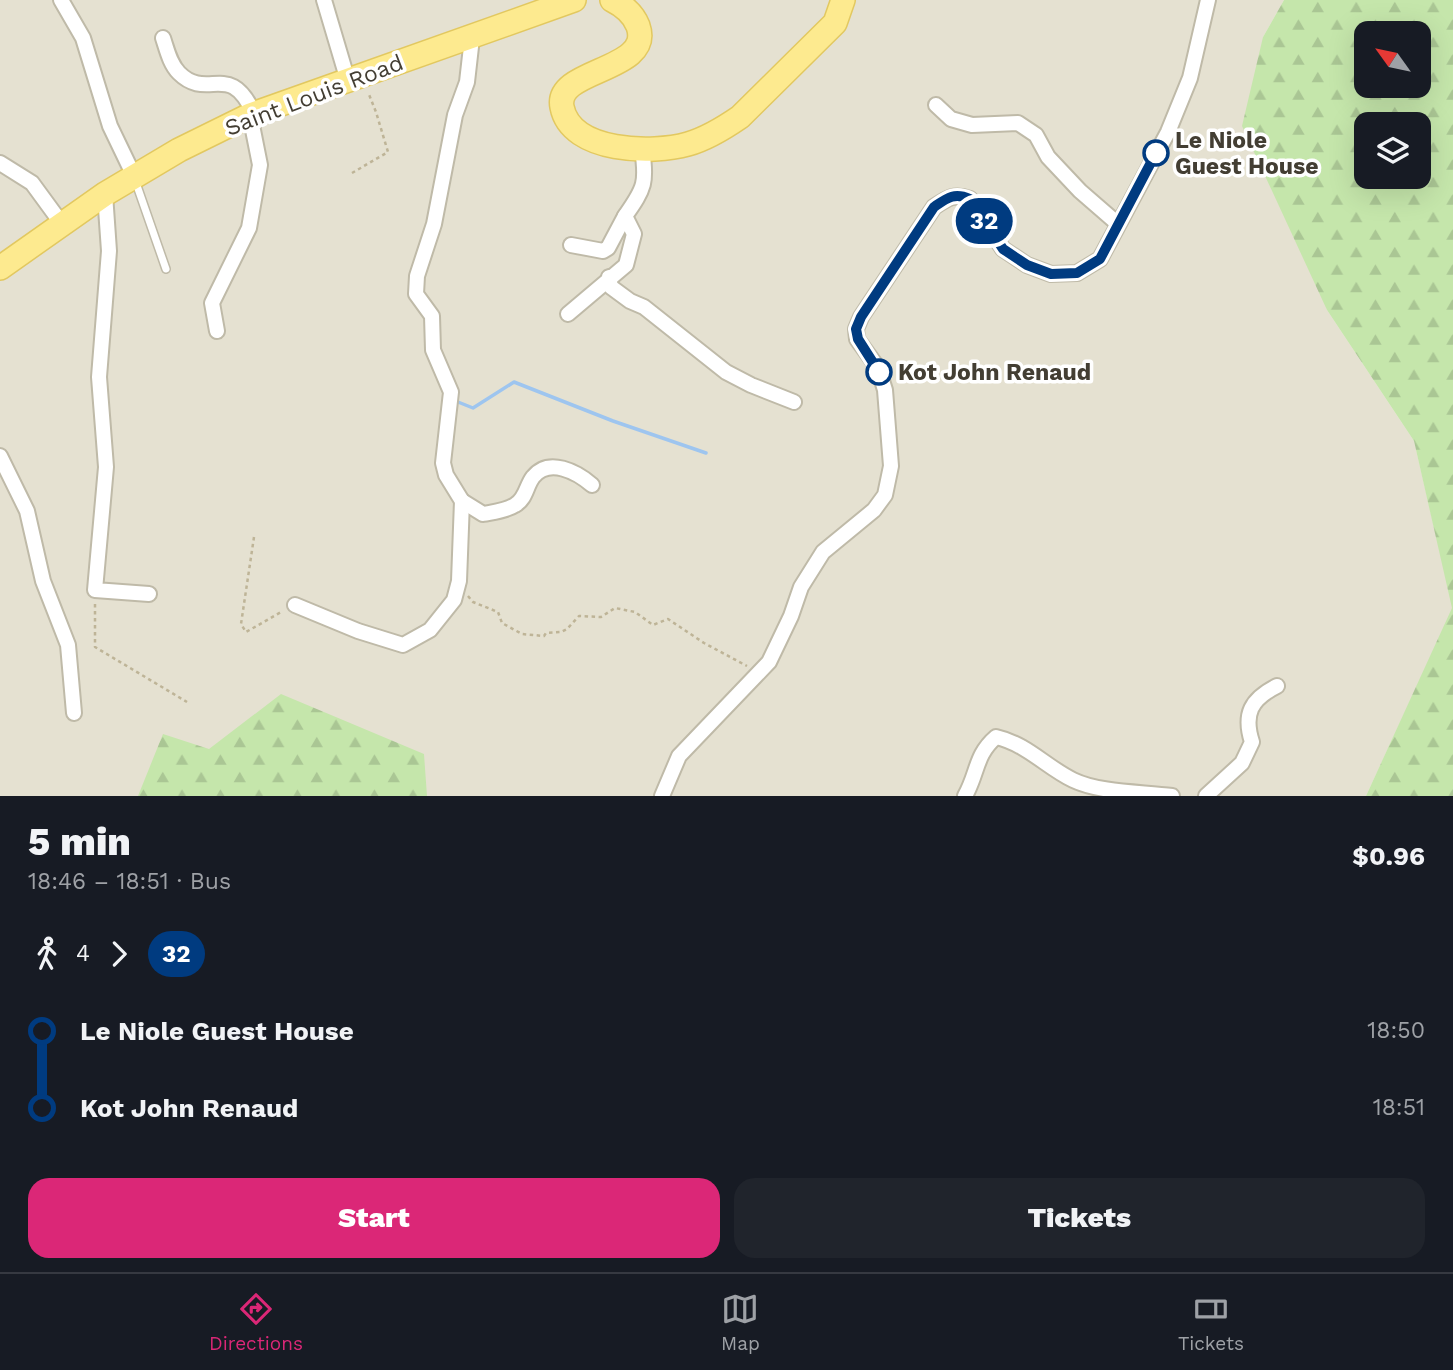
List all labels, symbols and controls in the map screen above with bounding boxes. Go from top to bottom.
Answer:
north arrow [1354,21,1432,98]
map controls [1354,21,1431,189]
street label: Saint Louis Road [221,49,407,142]
button: layers [1354,112,1431,189]
place label: Le Niole Guest House [1175,127,1319,180]
marker: Le Niole Guest House [1143,140,1169,166]
line badge: 32 [953,198,1016,244]
text: 32 [970,207,998,235]
marker: Kot John Renaud [866,359,892,385]
place label: Kot John Renaud [898,359,1091,386]
text: 5 min [28,820,131,864]
text: $0.96 [1352,841,1425,871]
text: 18:46 – 18:51 · Bus [28,868,231,895]
icon: walk [28,935,66,973]
icon: forward [100,935,138,973]
text: 4 [76,940,90,967]
text: 32 [162,940,191,968]
text: Le Niole Guest House [80,1016,354,1046]
text: 18:50 [1367,1017,1425,1044]
text: Kot John Renaud [80,1093,298,1123]
text: 18:51 [1373,1094,1425,1121]
button: Start [28,1178,720,1258]
button: Tickets [734,1178,1425,1258]
tab: Directions [209,1290,303,1355]
tab: Map [721,1290,760,1355]
tab: Tickets [1178,1290,1244,1355]

